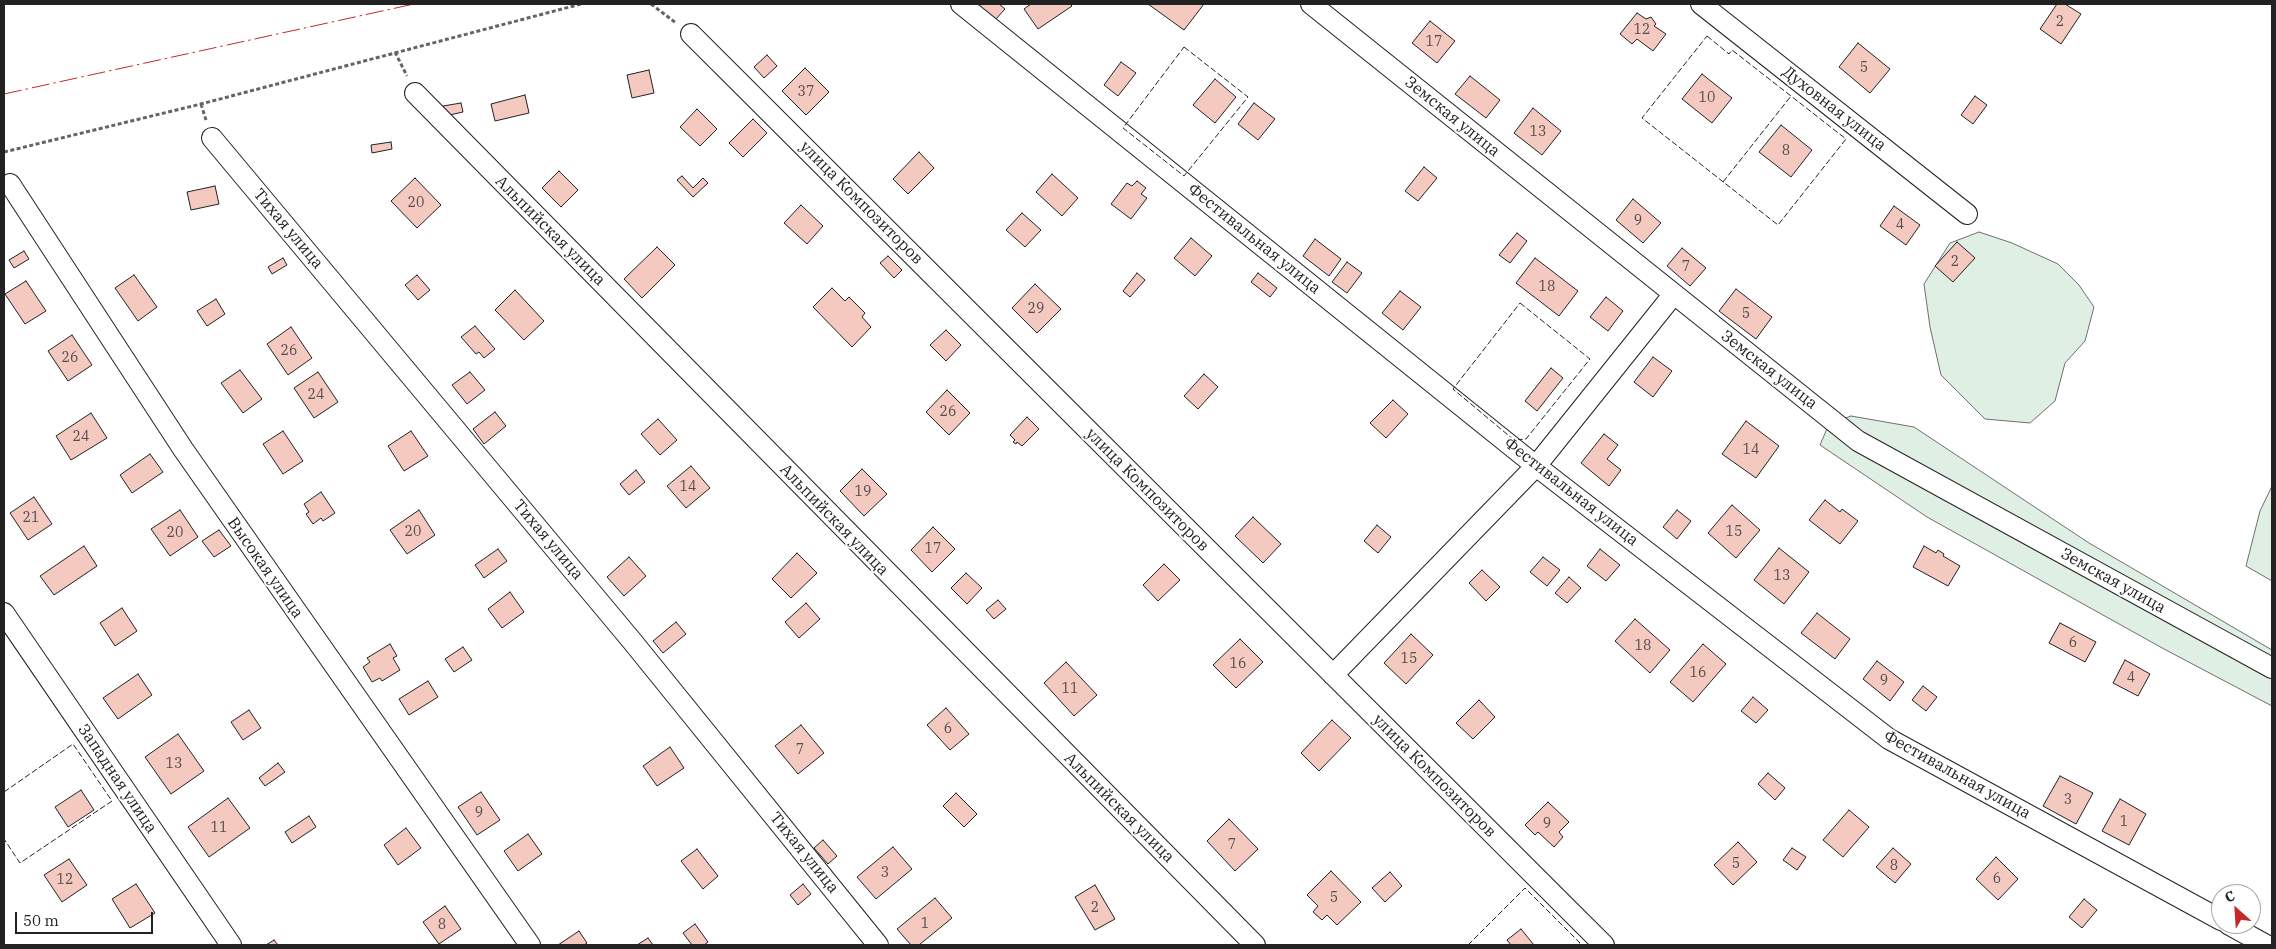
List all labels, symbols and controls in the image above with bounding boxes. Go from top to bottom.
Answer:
house number: 2 [2056,14,2064,30]
house number: 12 [1634,22,1650,38]
house number: 17 [1426,34,1442,50]
house number: 5 [1860,60,1868,76]
street label: Духовная улица [1778,63,1890,155]
street label: Земская улица [1401,73,1503,161]
house number: 37 [798,84,814,100]
house number: 10 [1699,90,1715,106]
house number: 13 [1530,124,1546,140]
street label: улица Композиторов [795,137,927,269]
house number: 8 [1782,143,1790,159]
street label: Альпийская улица [491,172,609,290]
street label: Фестивальная улица [1184,180,1324,298]
street label: Тихая улица [249,185,327,273]
house number: 20 [408,195,424,211]
house number: 9 [1634,213,1642,229]
house number: 4 [1896,217,1904,233]
house number: 2 [1951,254,1959,270]
house number: 7 [1682,259,1690,275]
house number: 18 [1539,279,1555,295]
house number: 29 [1028,301,1044,317]
house number: 5 [1742,306,1750,322]
street label: Земская улица [1717,326,1821,414]
house number: 26 [281,343,297,359]
house number: 26 [62,350,78,366]
house number: 24 [308,387,324,403]
house number: 26 [940,404,956,420]
street label: улица Композиторов [1081,424,1213,556]
house number: 24 [73,429,89,445]
street label: Фестивальная улица [1500,434,1642,550]
house number: 14 [1743,442,1759,458]
street label: Альпийская улица [776,460,892,580]
house number: 14 [680,479,696,495]
house number: 19 [855,484,871,500]
street label: Тихая улица [509,496,587,584]
house number: 21 [23,510,39,526]
street label: Высокая улица [223,514,307,622]
house number: 20 [405,524,421,540]
house number: 15 [1726,524,1742,540]
house number: 20 [167,525,183,541]
house number: 17 [925,541,941,557]
street label: Земская улица [2057,544,2169,618]
house number: 13 [1774,568,1790,584]
house number: 6 [2069,635,2077,651]
house number: 18 [1635,638,1651,654]
house number: 15 [1401,651,1417,667]
house number: 16 [1230,656,1246,672]
house number: 16 [1690,665,1706,681]
house number: 4 [2127,670,2135,686]
house number: 9 [1880,673,1888,689]
house number: 11 [1062,681,1078,697]
street label: улица Композиторов [1368,710,1500,842]
street label: Западная улица [73,721,161,837]
house number: 6 [944,721,952,737]
street label: Фестивальная улица [1880,727,2034,823]
house number: 7 [796,742,804,758]
street label: Альпийская улица [1060,749,1178,867]
house number: 13 [166,756,182,772]
house number: 3 [2064,792,2072,808]
house number: 9 [475,805,483,821]
street label: Тихая улица [765,809,843,897]
house number: 1 [2120,814,2128,830]
house number: 9 [1543,816,1551,832]
house number: 11 [211,820,227,836]
house number: 7 [1228,837,1236,853]
house number: 5 [1732,856,1740,872]
house number: 8 [1890,858,1898,874]
house number: 3 [881,865,889,881]
house number: 6 [1993,871,2001,887]
house number: 12 [57,872,73,888]
north arrow [2211,884,2261,934]
text: С [2222,886,2238,907]
house number: 5 [1330,890,1338,906]
house number: 2 [1091,900,1099,916]
scale bar [18,902,155,934]
text: 50 m [23,911,59,930]
house number: 1 [921,916,929,932]
house number: 8 [438,917,446,933]

